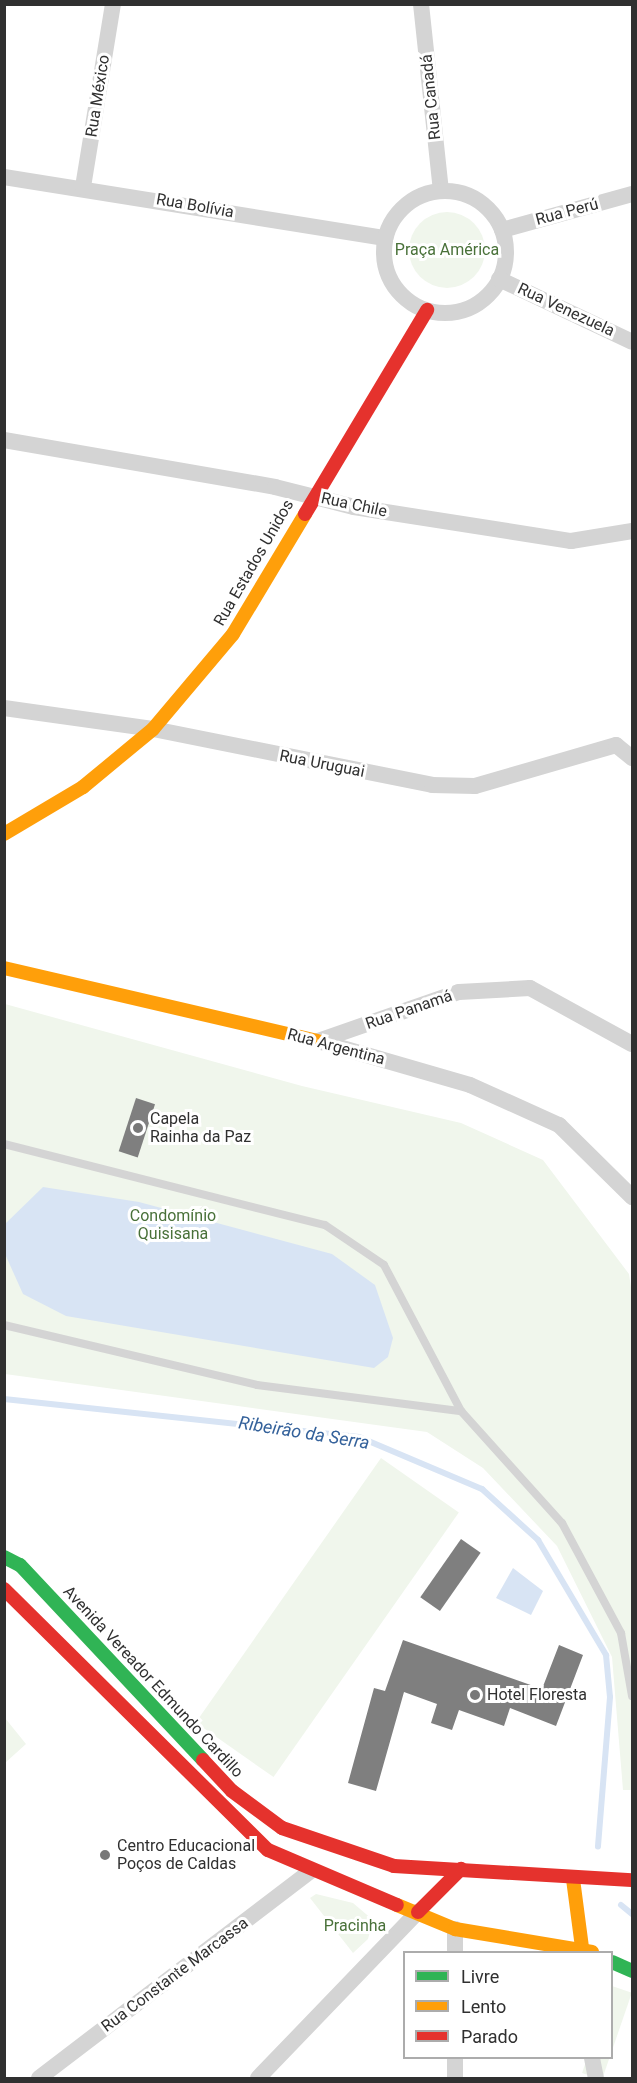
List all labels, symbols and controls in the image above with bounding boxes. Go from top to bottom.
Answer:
street label: Rua México [82,53,114,139]
street label: Rua Canadá [417,53,445,141]
street label: Rua Bolívia [155,190,235,222]
street label: Rua Perú [534,194,600,230]
park label: Praça América [395,240,499,260]
street label: Rua Venezuela [514,279,618,341]
street label: Rua Chile [319,489,389,521]
street label: Rua Estados Unidos [210,496,298,630]
street label: Rua Uruguai [278,746,366,782]
street label: Rua Panamá [363,986,455,1034]
street label: Rua Argentina [285,1025,387,1069]
place label: Capela Rainha da Paz [150,1109,251,1147]
marker: Capela Rainha da Paz [131,1121,145,1135]
park label: Condomínio Quisisana [130,1206,216,1244]
water label: Ribeirão da Serra [237,1412,371,1454]
street label: Avenida Vereador Edmundo Cardillo [59,1582,247,1782]
place label: Hotel Floresta [487,1685,587,1705]
marker: Hotel Floresta [468,1688,482,1702]
place label: Centro Educacional Poços de Caldas [117,1836,255,1874]
marker: Centro Educacional Poços de Caldas [98,1848,112,1862]
street label: Rua Constante Marcassa [98,1914,252,2036]
park label: Pracinha [324,1916,386,1936]
legend [403,1951,613,2059]
text: Livre [461,1966,499,1987]
text: Lento [461,1996,506,2017]
text: Parado [461,2026,518,2047]

